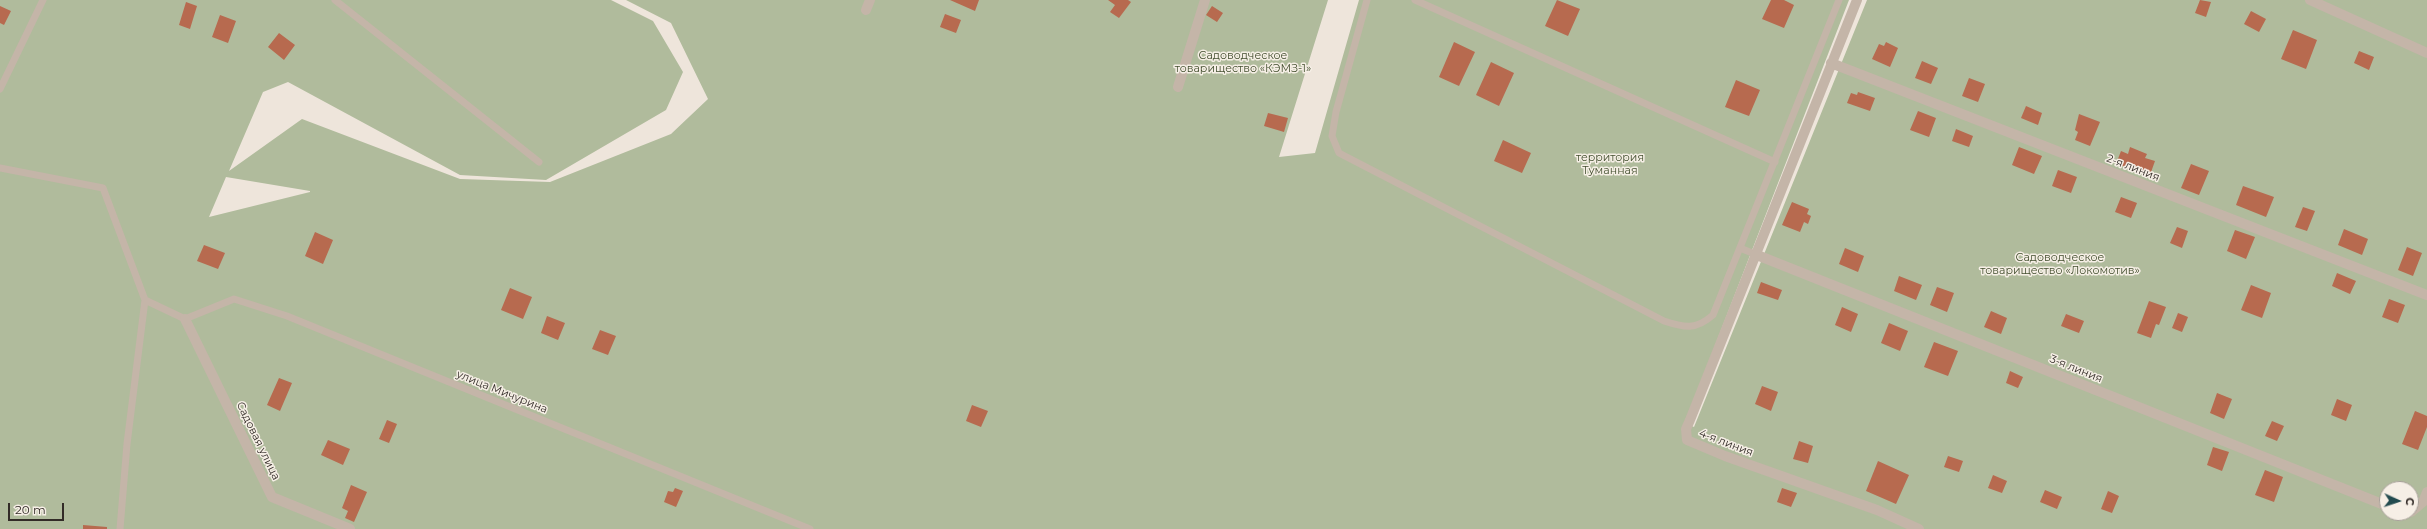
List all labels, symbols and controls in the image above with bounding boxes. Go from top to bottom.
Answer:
park label: Садоводческое товарищество «КЭМЗ-1» [1175,49,1311,75]
park label: территория Туманная [1576,151,1644,177]
street label: 2-я линия [2105,152,2161,184]
park label: Садоводческое товарищество «Локомотив» [1980,251,2140,277]
street label: 3-я линия [2048,352,2104,386]
street label: улица Мичурина [455,368,549,416]
street label: Садовая улица [233,400,283,482]
street label: 4-я линия [1697,427,1755,459]
north arrow [2379,481,2419,521]
scale bar [10,495,66,521]
text: С [2403,497,2417,506]
text: 20 m [15,502,46,517]

